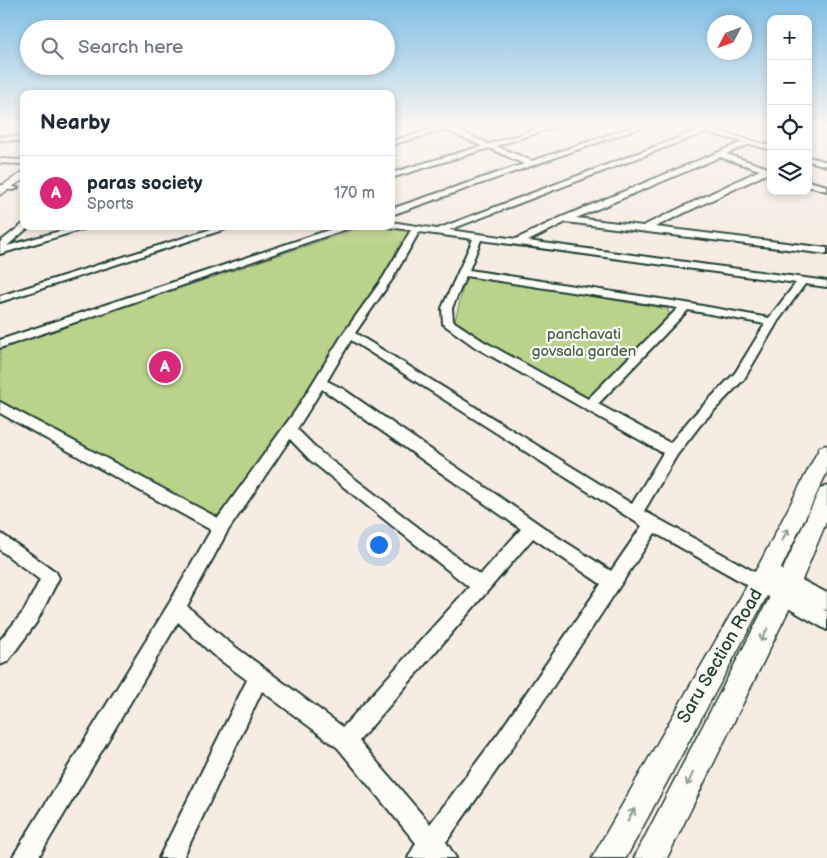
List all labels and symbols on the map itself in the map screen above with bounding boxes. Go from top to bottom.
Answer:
north arrow [707,15,752,60]
park label: panchavati govsala garden [532,325,636,361]
pin: A [149,348,181,386]
one-way arrow [780,527,790,542]
your location [366,532,392,558]
street label: Saru Section Road [673,585,767,727]
one-way arrow [759,627,769,642]
one-way arrow [685,772,695,787]
one-way arrow [627,808,636,823]

